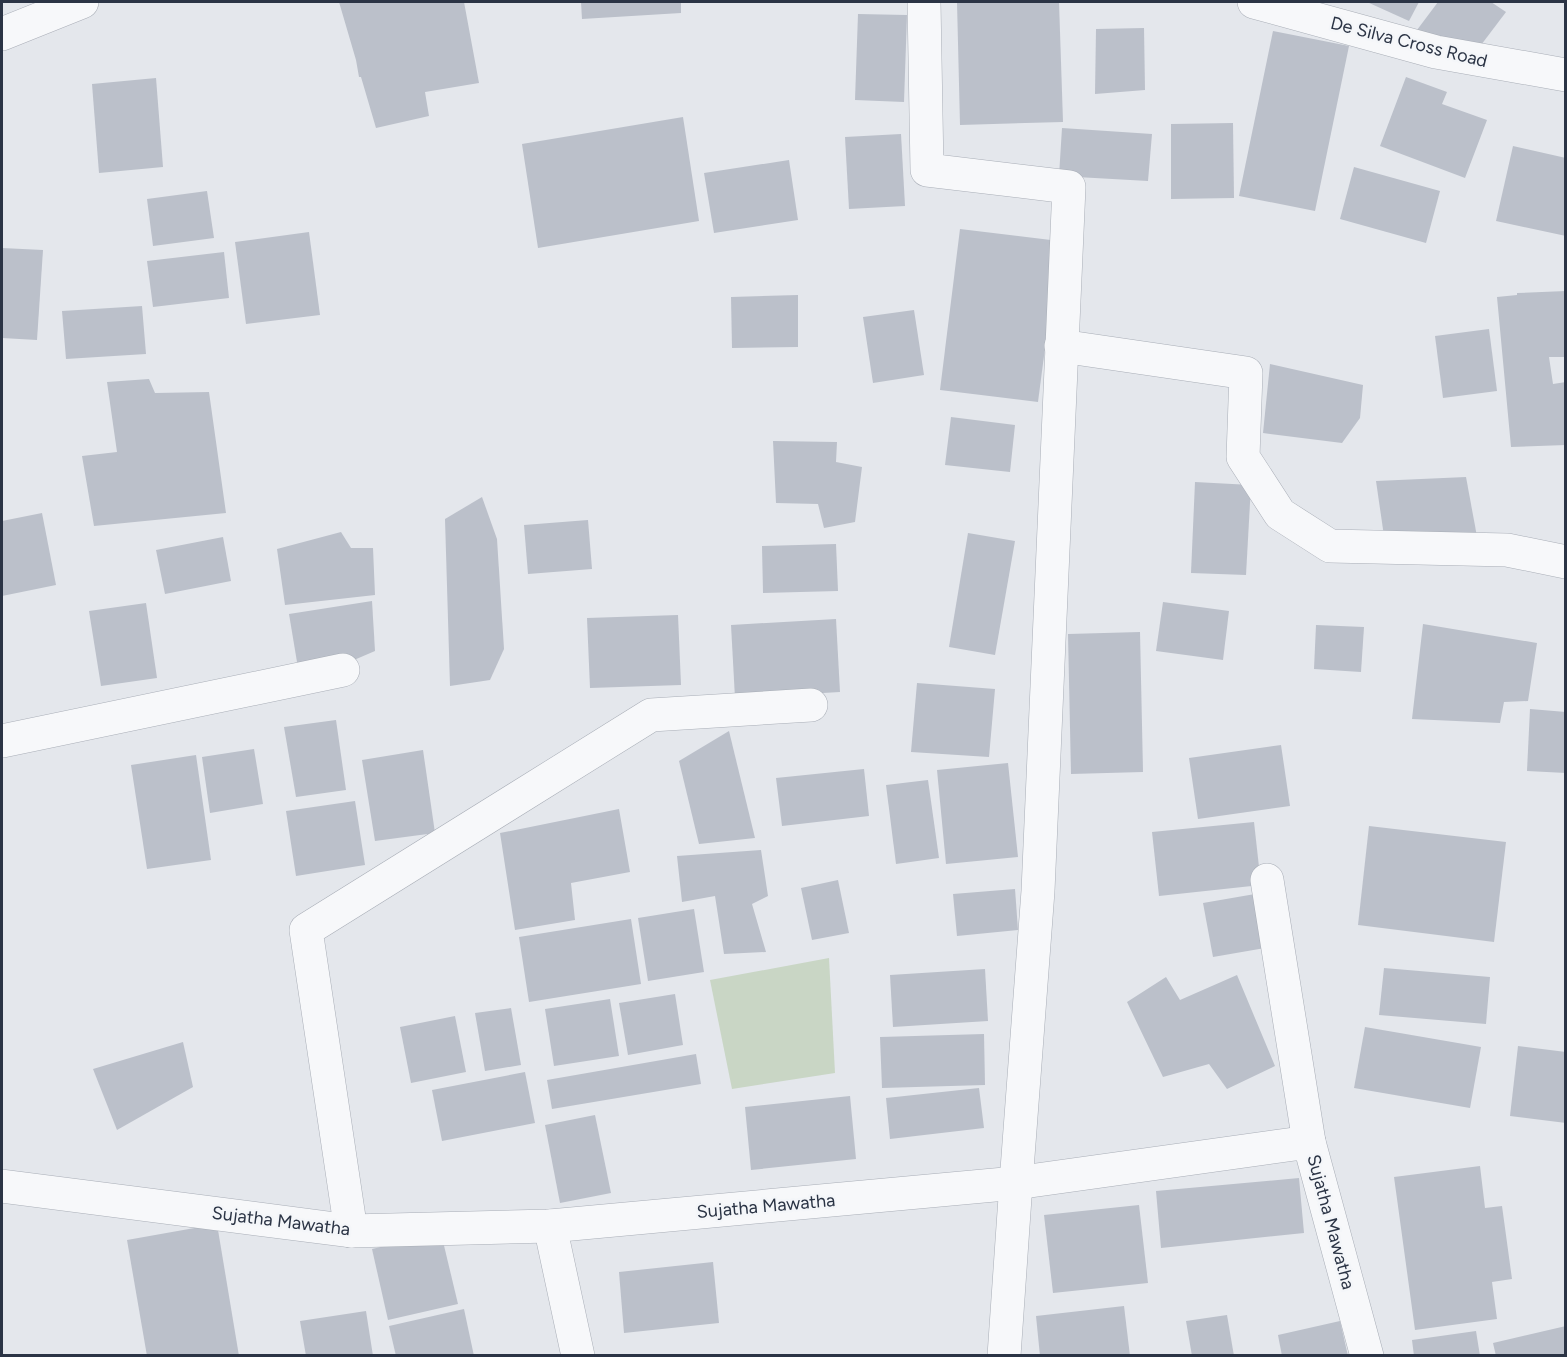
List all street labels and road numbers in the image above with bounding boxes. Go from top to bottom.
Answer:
street label: De Silva Cross Road [1328,12,1490,72]
street label: Sujatha Mawatha [1302,1152,1360,1292]
street label: Sujatha Mawatha [696,1189,836,1223]
street label: Sujatha Mawatha [211,1202,351,1240]

